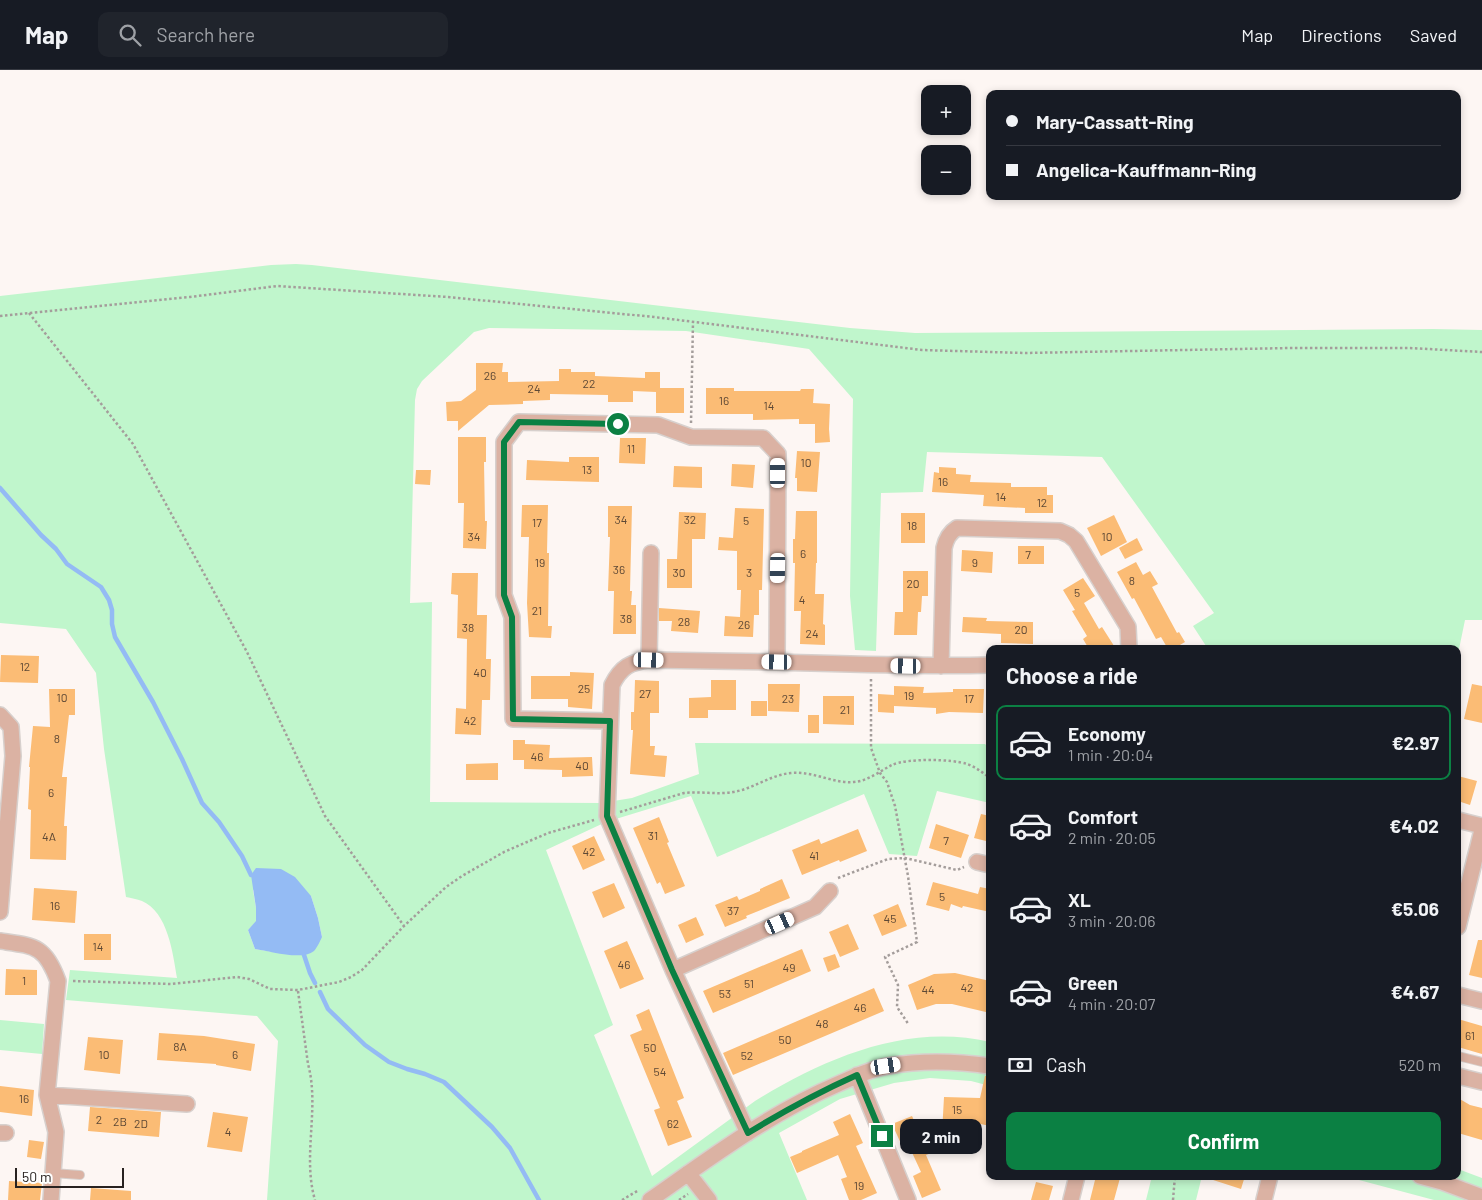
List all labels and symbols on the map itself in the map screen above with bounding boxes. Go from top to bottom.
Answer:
house number: 26 [484,368,496,382]
house number: 22 [583,376,595,390]
house number: 24 [527,381,541,395]
house number: 16 [719,393,729,407]
house number: 14 [764,398,774,412]
route start [607,413,629,435]
house number: 11 [627,441,635,455]
house number: 10 [801,455,811,469]
car [770,458,785,488]
house number: 13 [582,462,592,476]
house number: 16 [938,474,948,488]
house number: 14 [996,489,1006,503]
house number: 12 [1037,495,1047,509]
house number: 34 [615,512,627,526]
house number: 32 [684,512,696,526]
house number: 5 [743,513,749,527]
house number: 17 [532,515,542,529]
house number: 18 [907,518,917,532]
house number: 34 [468,529,480,543]
house number: 10 [1102,529,1112,543]
house number: 6 [800,546,806,560]
house number: 7 [1025,547,1031,561]
car [770,553,785,583]
house number: 19 [535,555,545,569]
house number: 9 [972,555,978,569]
house number: 36 [613,562,625,576]
house number: 30 [673,565,685,579]
house number: 3 [746,565,752,579]
house number: 8 [1129,573,1135,587]
house number: 20 [906,576,920,590]
house number: 5 [1074,585,1080,599]
house number: 4 [799,592,805,606]
house number: 21 [532,603,542,617]
house number: 38 [620,611,632,625]
house number: 28 [678,614,690,628]
house number: 26 [738,617,750,631]
house number: 38 [462,620,474,634]
house number: 20 [1014,622,1028,636]
house number: 24 [805,626,819,640]
car [633,652,664,668]
car [761,654,792,670]
car [890,658,921,674]
house number: 12 [20,659,30,673]
house number: 40 [473,665,487,679]
house number: 25 [578,681,590,695]
house number: 27 [639,686,651,700]
house number: 19 [904,688,914,702]
house number: 10 [57,690,67,704]
house number: 23 [782,691,794,705]
house number: 17 [964,691,974,705]
house number: 21 [840,702,850,716]
house number: 42 [463,713,477,727]
house number: 8 [54,731,60,745]
house number: 46 [531,749,543,763]
house number: 40 [575,758,589,772]
house number: 6 [48,785,54,799]
house number: 31 [648,828,658,842]
house number: 4A [42,829,56,843]
house number: 7 [943,833,949,847]
house number: 42 [582,844,596,858]
house number: 41 [809,848,819,862]
house number: 5 [939,889,945,903]
house number: 16 [50,898,60,912]
house number: 37 [727,903,739,917]
car [763,910,796,936]
house number: 45 [884,911,896,925]
house number: 14 [93,939,103,953]
house number: 46 [618,957,630,971]
house number: 49 [783,960,795,974]
house number: 1 [22,973,26,987]
house number: 51 [744,976,754,990]
house number: 42 [960,980,974,994]
house number: 44 [921,982,935,996]
house number: 53 [719,986,731,1000]
house number: 46 [854,1000,866,1014]
house number: 48 [816,1016,828,1030]
house number: 61 [1465,1028,1475,1042]
house number: 50 [779,1032,791,1046]
house number: 8A [173,1039,187,1053]
house number: 50 [644,1040,656,1054]
house number: 10 [99,1047,109,1061]
house number: 6 [232,1047,238,1061]
house number: 52 [741,1048,753,1062]
car [870,1056,901,1076]
house number: 54 [654,1064,666,1078]
house number: 16 [19,1091,29,1105]
house number: 15 [952,1102,962,1116]
house number: 2 [96,1112,102,1126]
house number: 2B [113,1114,127,1128]
house number: 2D [134,1116,148,1130]
house number: 62 [667,1116,679,1130]
callout: 2 min [900,1118,982,1154]
house number: 4 [225,1124,231,1138]
route end [871,1125,893,1147]
scale bar [15,1165,124,1188]
house number: 19 [854,1178,864,1192]

